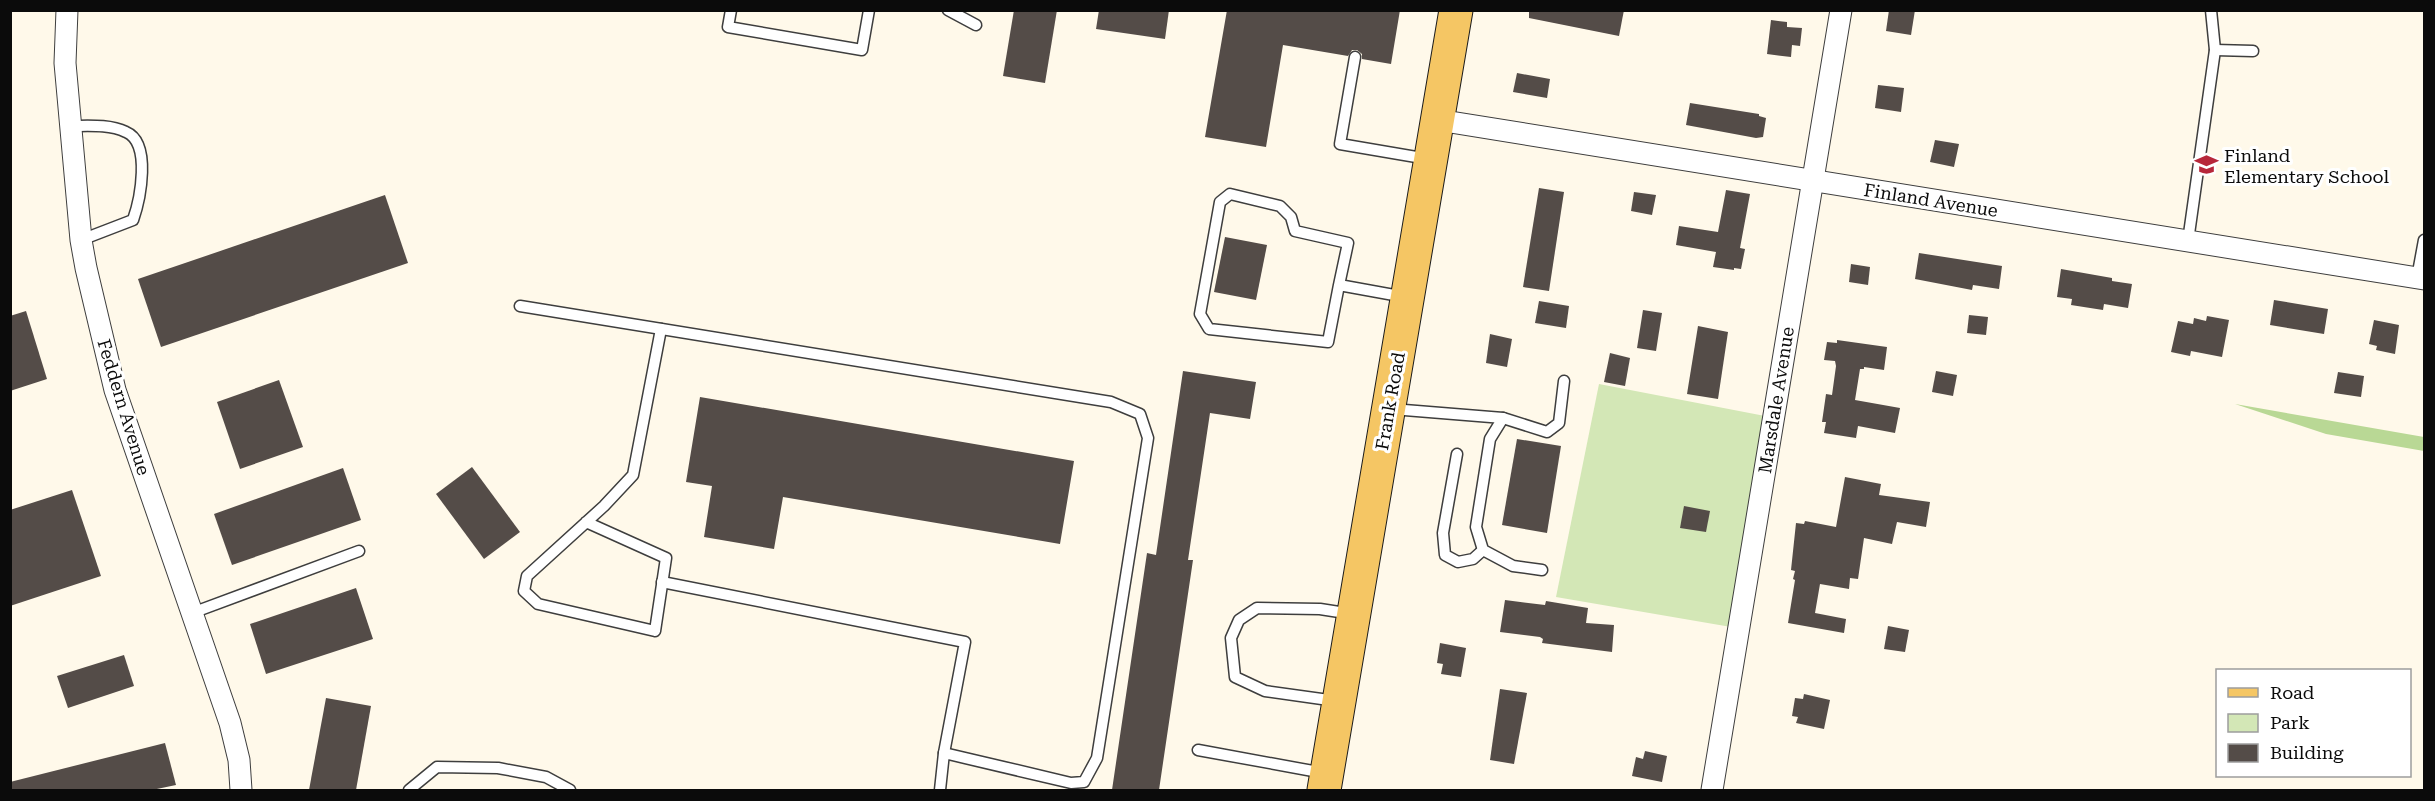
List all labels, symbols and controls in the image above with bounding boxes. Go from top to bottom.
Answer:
place label: Finland Elementary School [2224,145,2389,187]
school or university icon: Finland Elementary School [2193,152,2219,178]
street label: Finland Avenue [1862,179,2000,221]
street label: Marsdale Avenue [1754,325,1798,475]
street label: Feddern Avenue [93,337,155,478]
street label: Frank Road [1371,350,1409,452]
legend [2216,669,2411,777]
text: Road [2270,682,2315,703]
text: Park [2270,712,2310,733]
text: Building [2270,742,2344,763]

